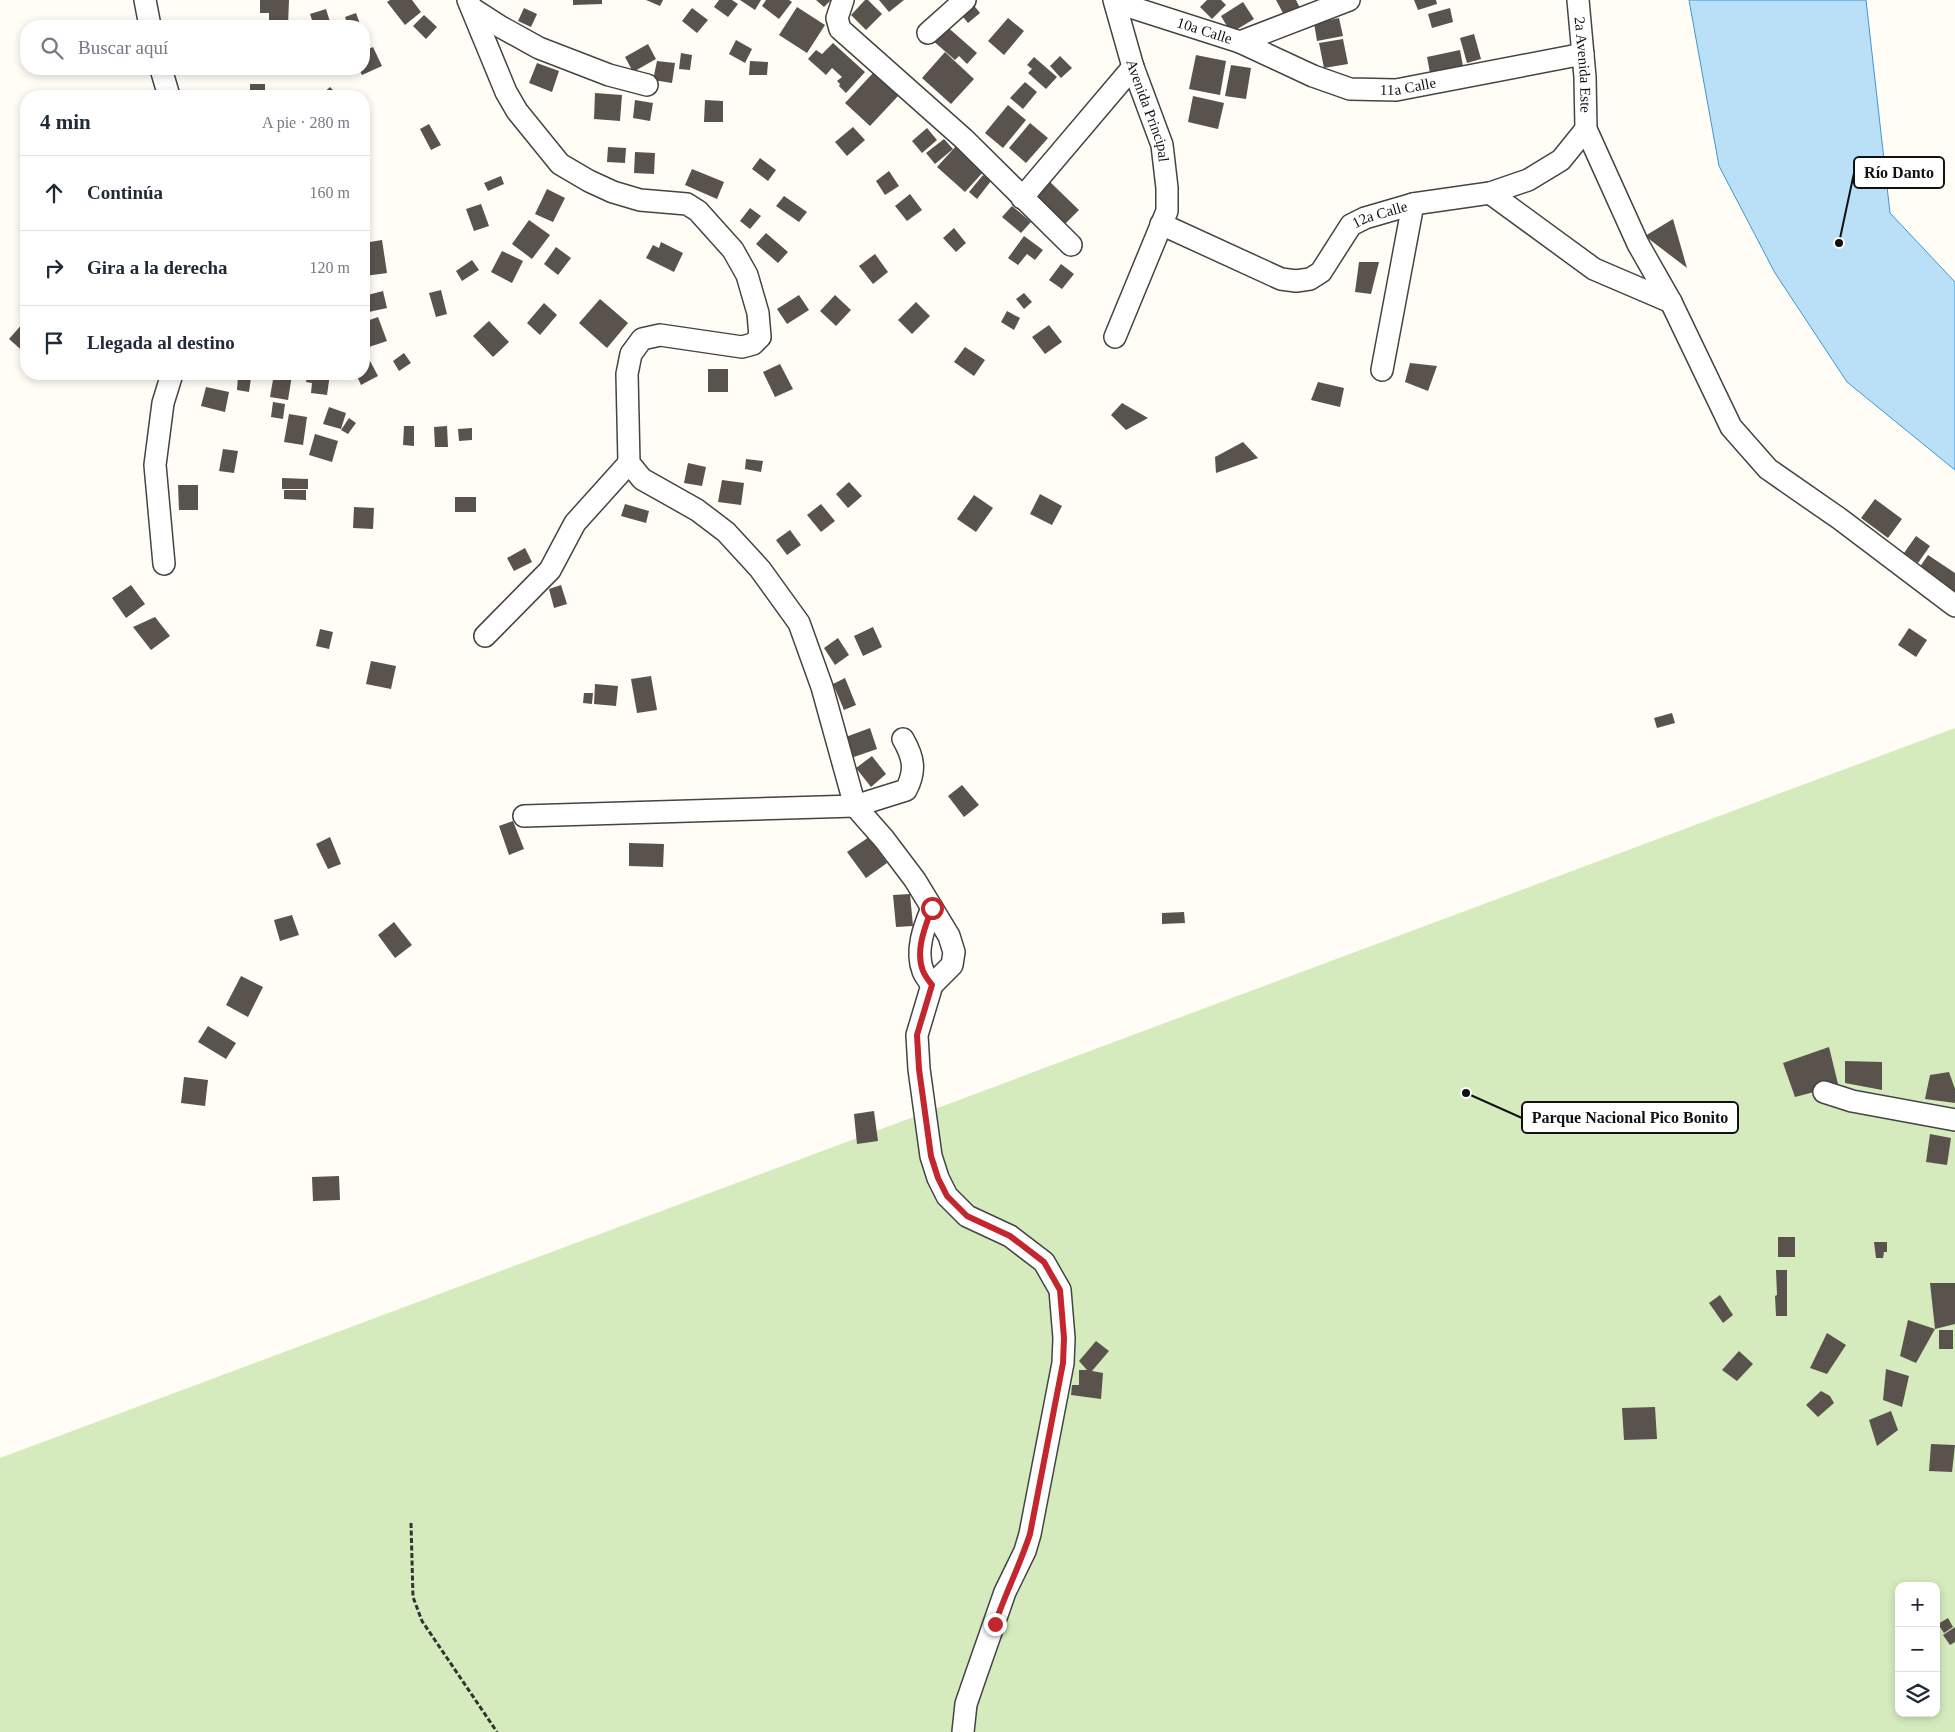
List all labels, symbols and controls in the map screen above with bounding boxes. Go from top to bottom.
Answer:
street label: 10a Calle [1175,14,1234,47]
street label: 2a Avenida Este [1572,16,1594,113]
search box [20,20,370,75]
icon: search [38,34,66,62]
text: Buscar aquí [78,37,168,58]
street label: Avenida Principal [1123,58,1172,163]
street label: 11a Calle [1380,74,1438,98]
text: 4 min [40,110,91,134]
text: A pie · 280 m [262,114,350,131]
callout: Río Danto [1854,157,1944,188]
text: Río Danto [1864,164,1934,181]
icon: ahead [40,179,68,207]
text: Continúa [87,182,163,203]
text: 160 m [310,184,350,201]
street label: 12a Calle [1350,198,1410,231]
icon: right [40,254,68,282]
text: Gira a la derecha [87,257,228,278]
text: 120 m [310,259,350,276]
icon: arrive [40,329,68,357]
text: Llegada al destino [87,332,235,353]
route start [921,897,944,920]
callout: Parque Nacional Pico Bonito [1522,1102,1738,1133]
text: Parque Nacional Pico Bonito [1532,1109,1728,1127]
map controls [1895,1582,1940,1717]
button: + [1895,1582,1940,1627]
route end [984,1613,1007,1636]
button: − [1895,1627,1940,1672]
button: layers [1895,1672,1940,1717]

